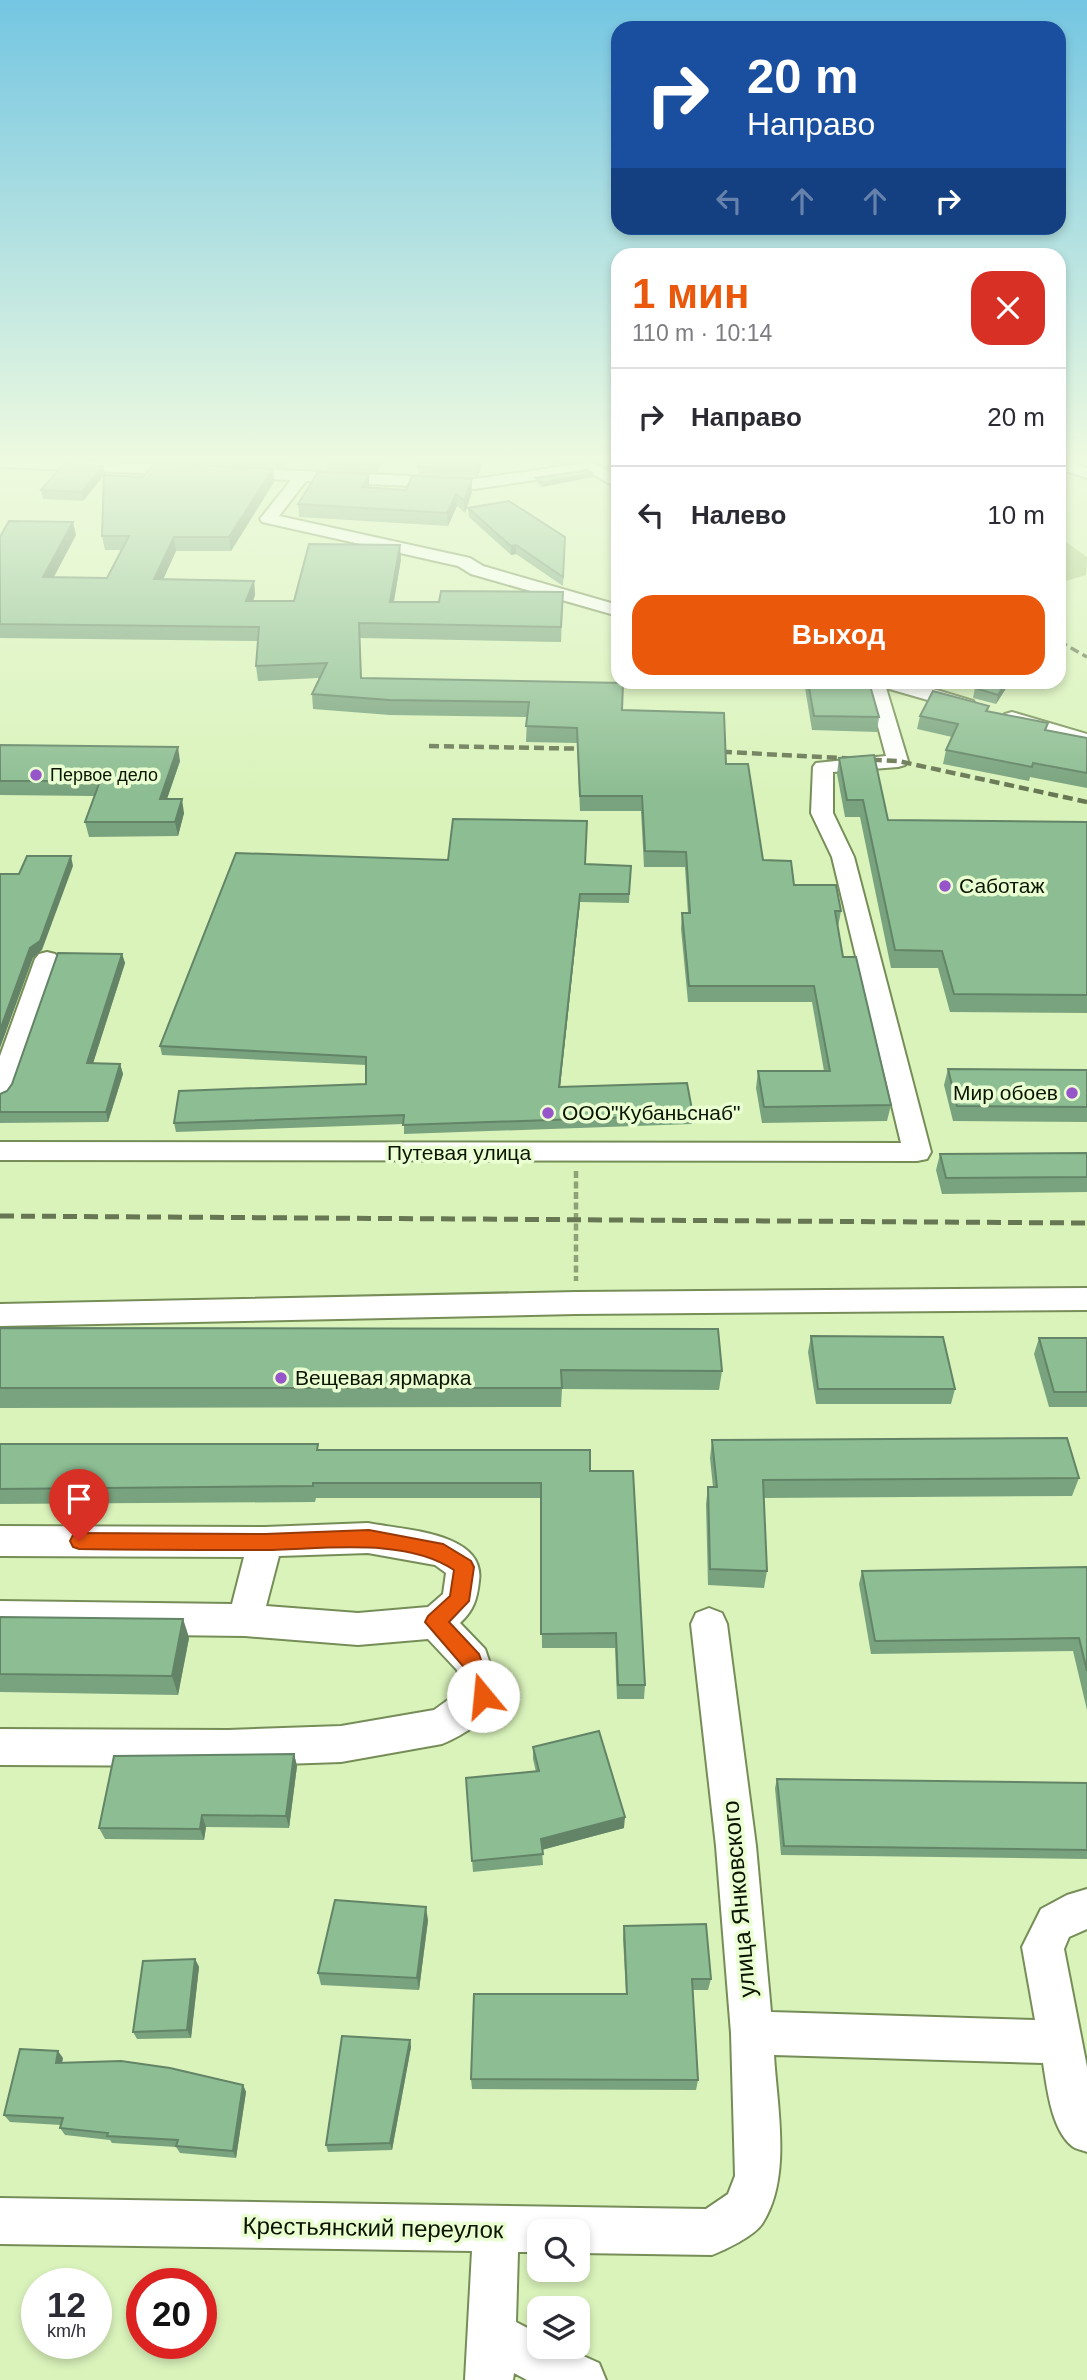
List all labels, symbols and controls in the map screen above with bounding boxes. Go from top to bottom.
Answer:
icon: right [632,49,723,140]
text: 20 m [747,49,859,103]
text: Направо [747,106,875,142]
icon: left [710,182,748,220]
icon: ahead [783,182,821,220]
icon: ahead [856,182,894,220]
icon: right [929,182,967,220]
text: 1 мин [632,270,749,317]
button: close [971,271,1045,345]
text: 110 m · 10:14 [632,320,772,346]
icon: right [632,398,670,436]
text: Направо [691,402,802,432]
text: 20 m [987,402,1045,432]
icon: left [632,496,670,534]
text: Налево [691,500,786,530]
text: 10 m [987,500,1045,530]
button: Выход [632,595,1045,675]
place label: Первое дело [50,765,158,785]
marker: Первое дело [28,767,44,783]
place label: Саботаж [959,874,1044,897]
marker: Саботаж [937,878,953,894]
place label: Мир обоев [953,1081,1058,1104]
marker: Мир обоев [1064,1085,1080,1101]
place label: ООО"Кубаньснаб" [562,1101,740,1124]
marker: ООО"Кубаньснаб" [540,1105,556,1121]
street label: Путевая улица [387,1141,531,1164]
place label: Вещевая ярмарка [295,1366,472,1389]
marker: Вещевая ярмарка [273,1370,289,1386]
pin [49,1469,109,1541]
icon: arrive [60,1480,98,1518]
position arrow [446,1659,520,1733]
street label: улица Янковского [716,1799,761,1999]
street label: Крестьянский переулок [242,2212,504,2243]
map controls [527,2219,590,2359]
button: search [527,2219,590,2282]
speed limit sign: 20 [126,2268,217,2359]
text: 12 [47,2285,86,2324]
button: layers [527,2296,590,2359]
text: km/h [47,2321,86,2341]

